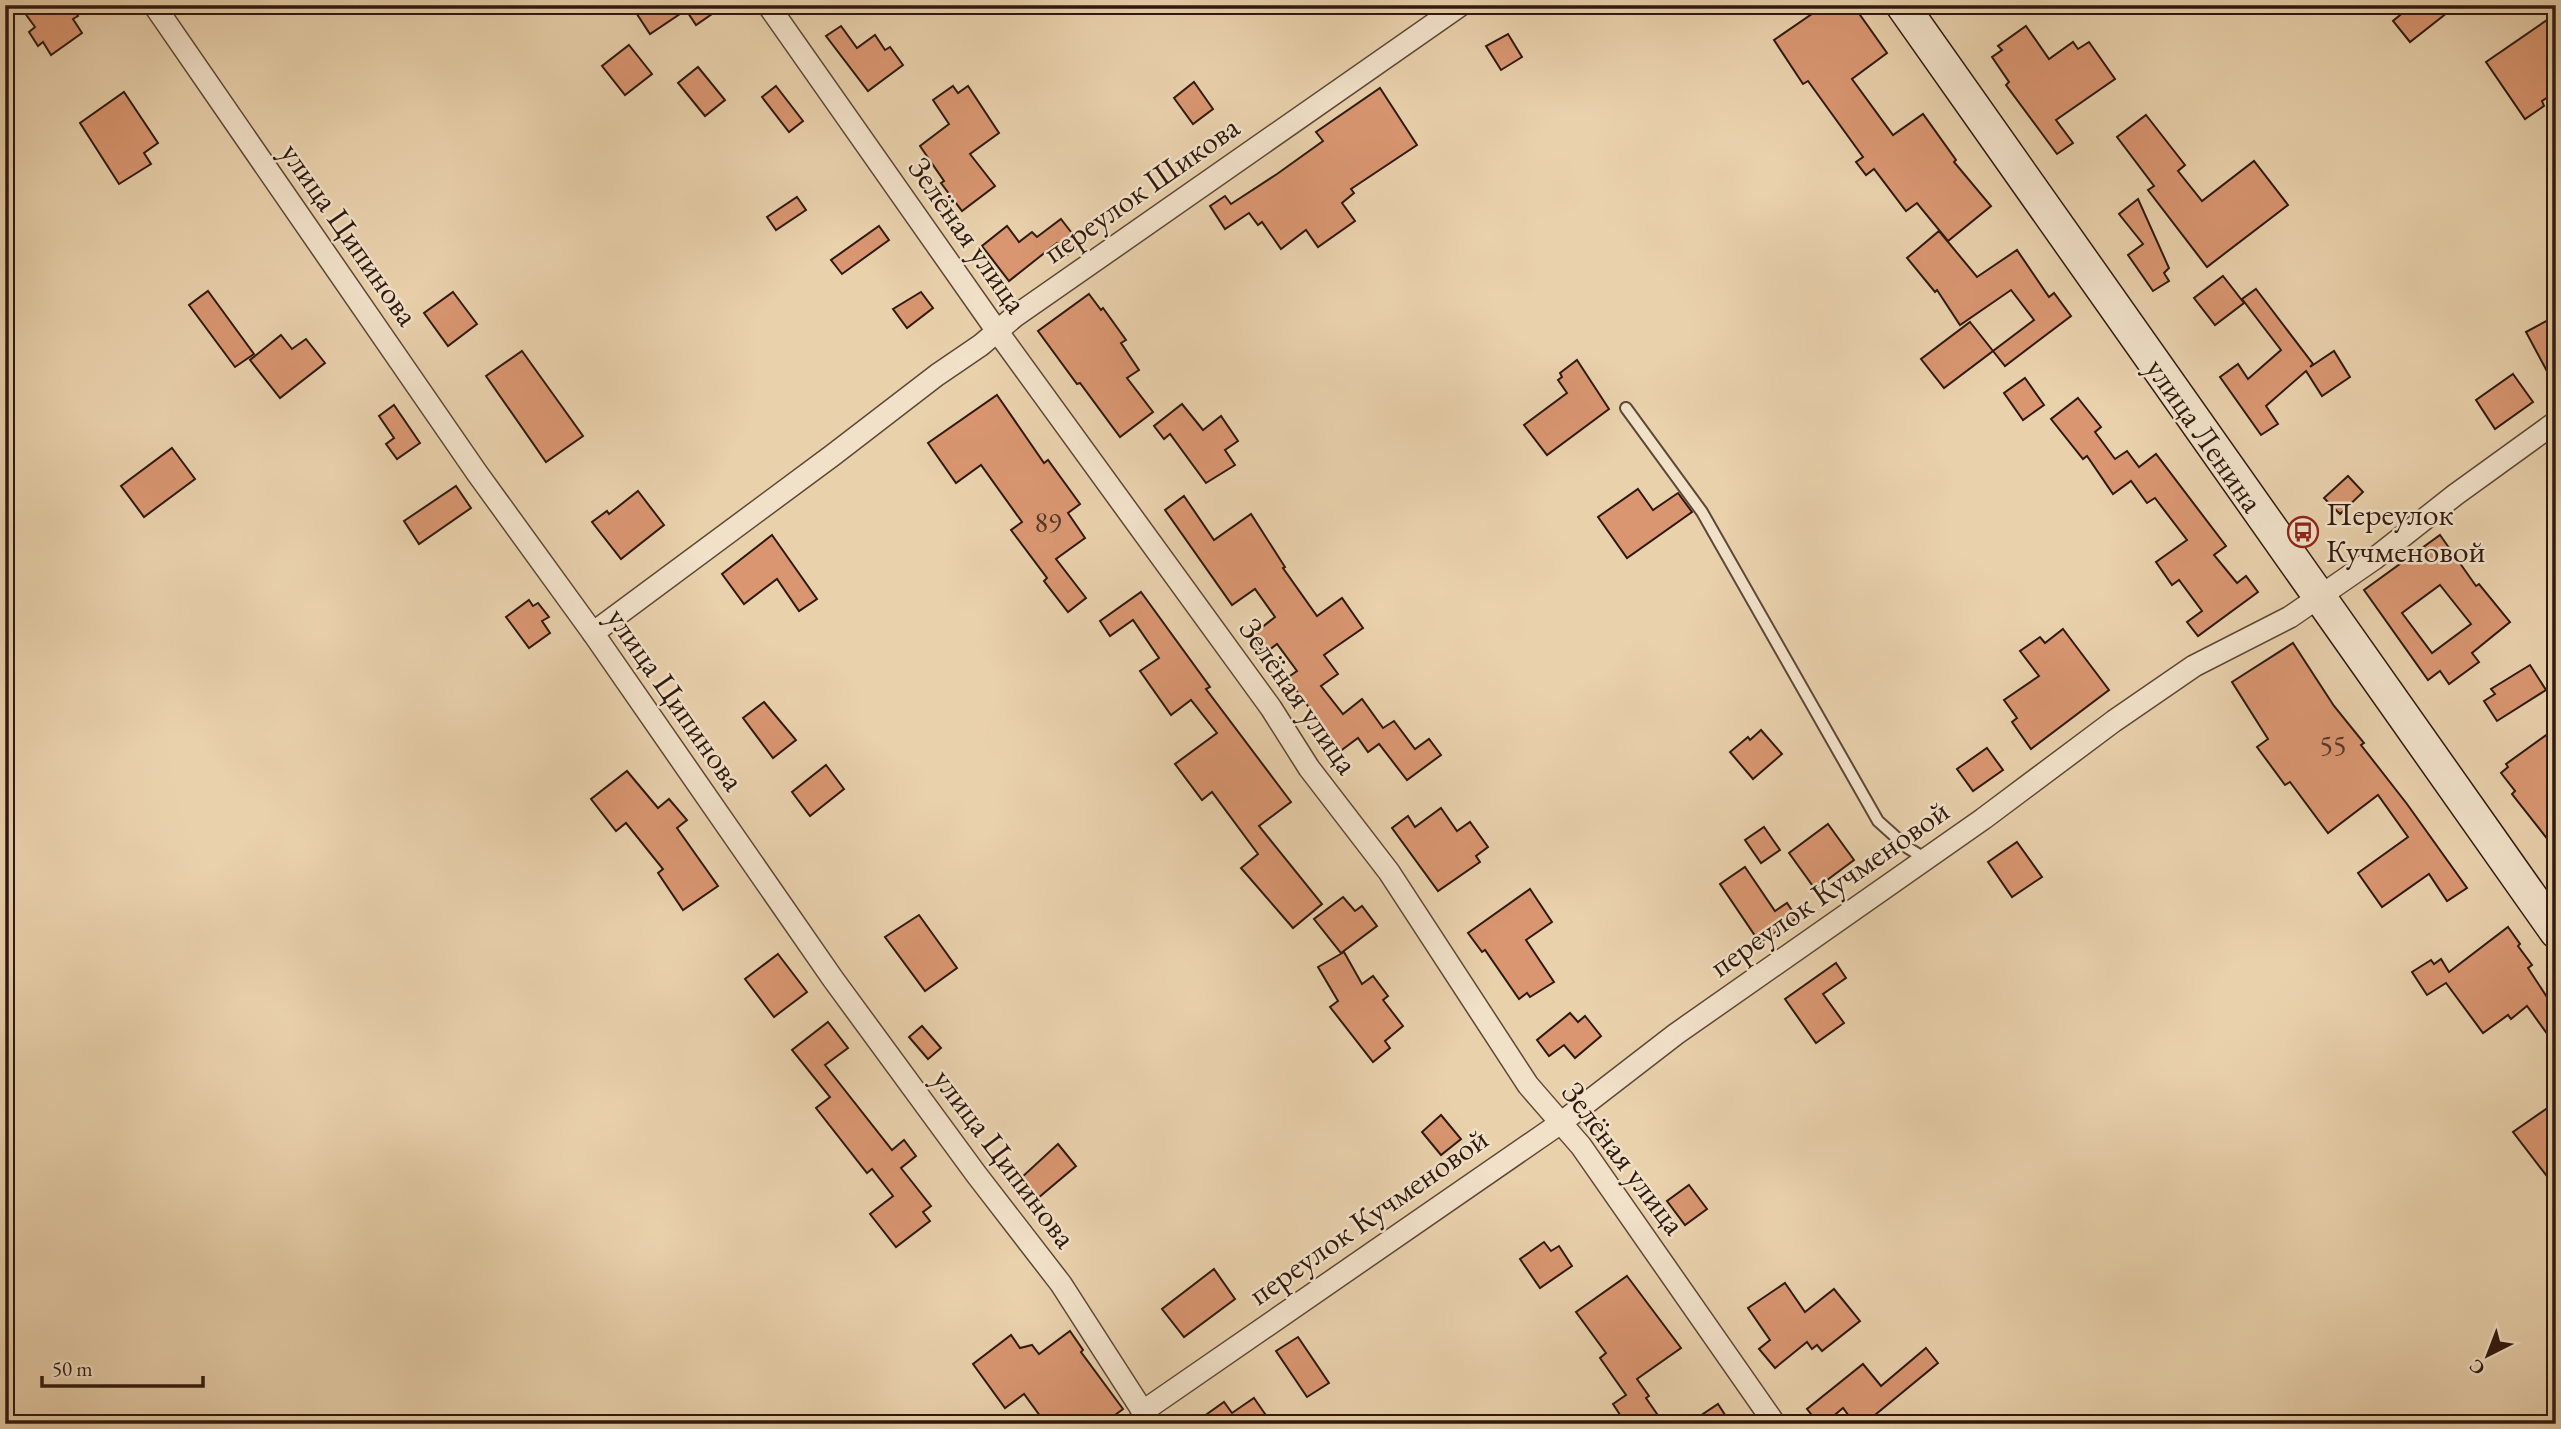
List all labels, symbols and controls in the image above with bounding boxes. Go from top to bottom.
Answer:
street label: переулок Шикова [1034,106,1248,272]
street label: улица Ципинова [271,134,429,334]
street label: Зелёная улица [899,149,1037,322]
street label: улица Ленина [2136,349,2274,521]
place label: Переулок Кучменовой [2326,493,2486,572]
house number: 89 [1035,504,1061,540]
bus stop icon: Переулок Кучменовой [2286,515,2320,549]
street label: улица Ципинова [597,599,755,799]
street label: Зелёная улица [1230,610,1368,783]
house number: 55 [2320,727,2346,763]
street label: переулок Кучменовой [1701,789,1957,986]
street label: улица Ципинова [924,1060,1087,1257]
street label: Зелёная улица [1553,1073,1696,1243]
street label: переулок Кучменовой [1240,1117,1496,1314]
north arrow [2452,1320,2522,1390]
scale bar [42,1345,203,1389]
text: С [2464,1353,2490,1381]
text: 50 m [52,1355,93,1382]

